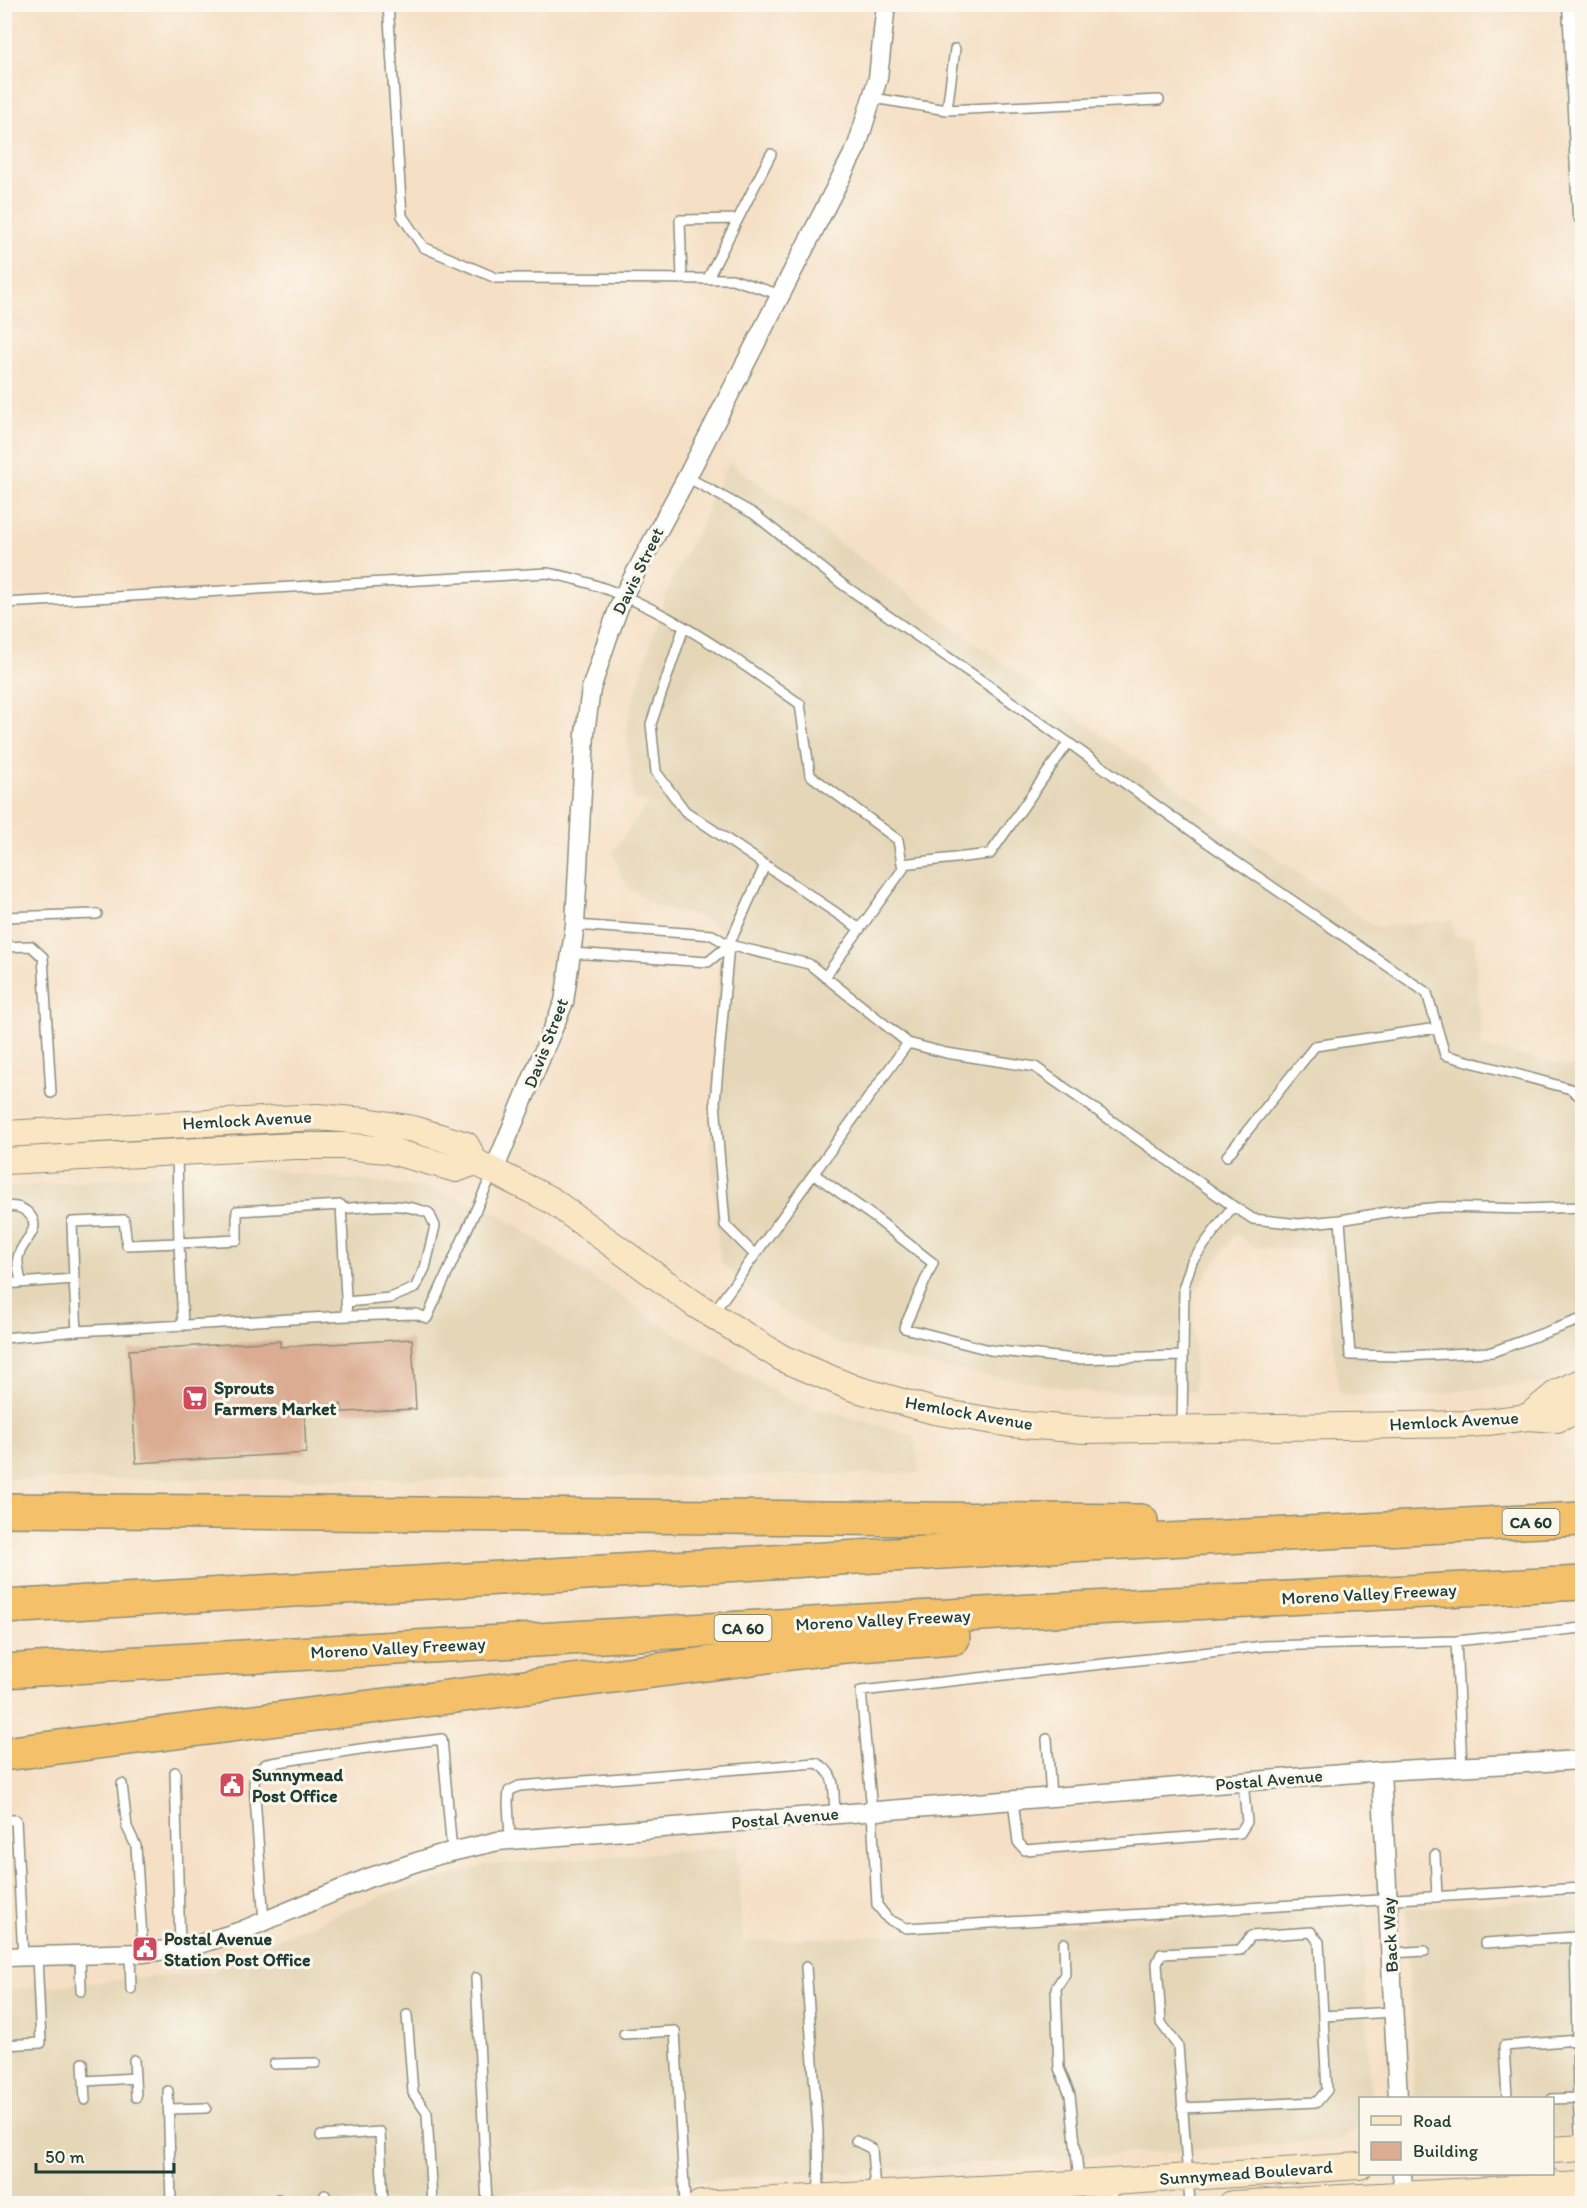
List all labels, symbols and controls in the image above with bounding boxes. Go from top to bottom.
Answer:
street label: Davis Street [607,524,669,618]
street label: Davis Street [519,995,573,1091]
street label: Hemlock Avenue [182,1106,312,1134]
place label: Sprouts Farmers Market [214,1377,337,1420]
supermarket icon: Sprouts Farmers Market [180,1383,210,1413]
street label: Hemlock Avenue [903,1391,1035,1435]
street label: Hemlock Avenue [1389,1407,1519,1435]
road number: CA 60 [1502,1509,1559,1535]
street label: Moreno Valley Freeway [1281,1578,1458,1610]
street label: Moreno Valley Freeway [795,1604,972,1636]
road number: CA 60 [714,1615,771,1641]
street label: Moreno Valley Freeway [310,1632,487,1664]
place label: Sunnymead Post Office [252,1764,343,1807]
street label: Postal Avenue [1214,1764,1324,1796]
public building icon: Sunnymead Post Office [217,1770,247,1800]
street label: Postal Avenue [730,1802,840,1834]
street label: Back Way [1377,1896,1403,1973]
place label: Postal Avenue Station Post Office [164,1928,311,1971]
public building icon: Postal Avenue Station Post Office [130,1934,160,1964]
legend [1359,2097,1554,2175]
text: Road [1413,2110,1452,2132]
scale bar [36,2136,174,2174]
text: Building [1413,2140,1479,2162]
text: 50 m [45,2146,85,2168]
street label: Sunnymead Boulevard [1159,2156,1334,2190]

